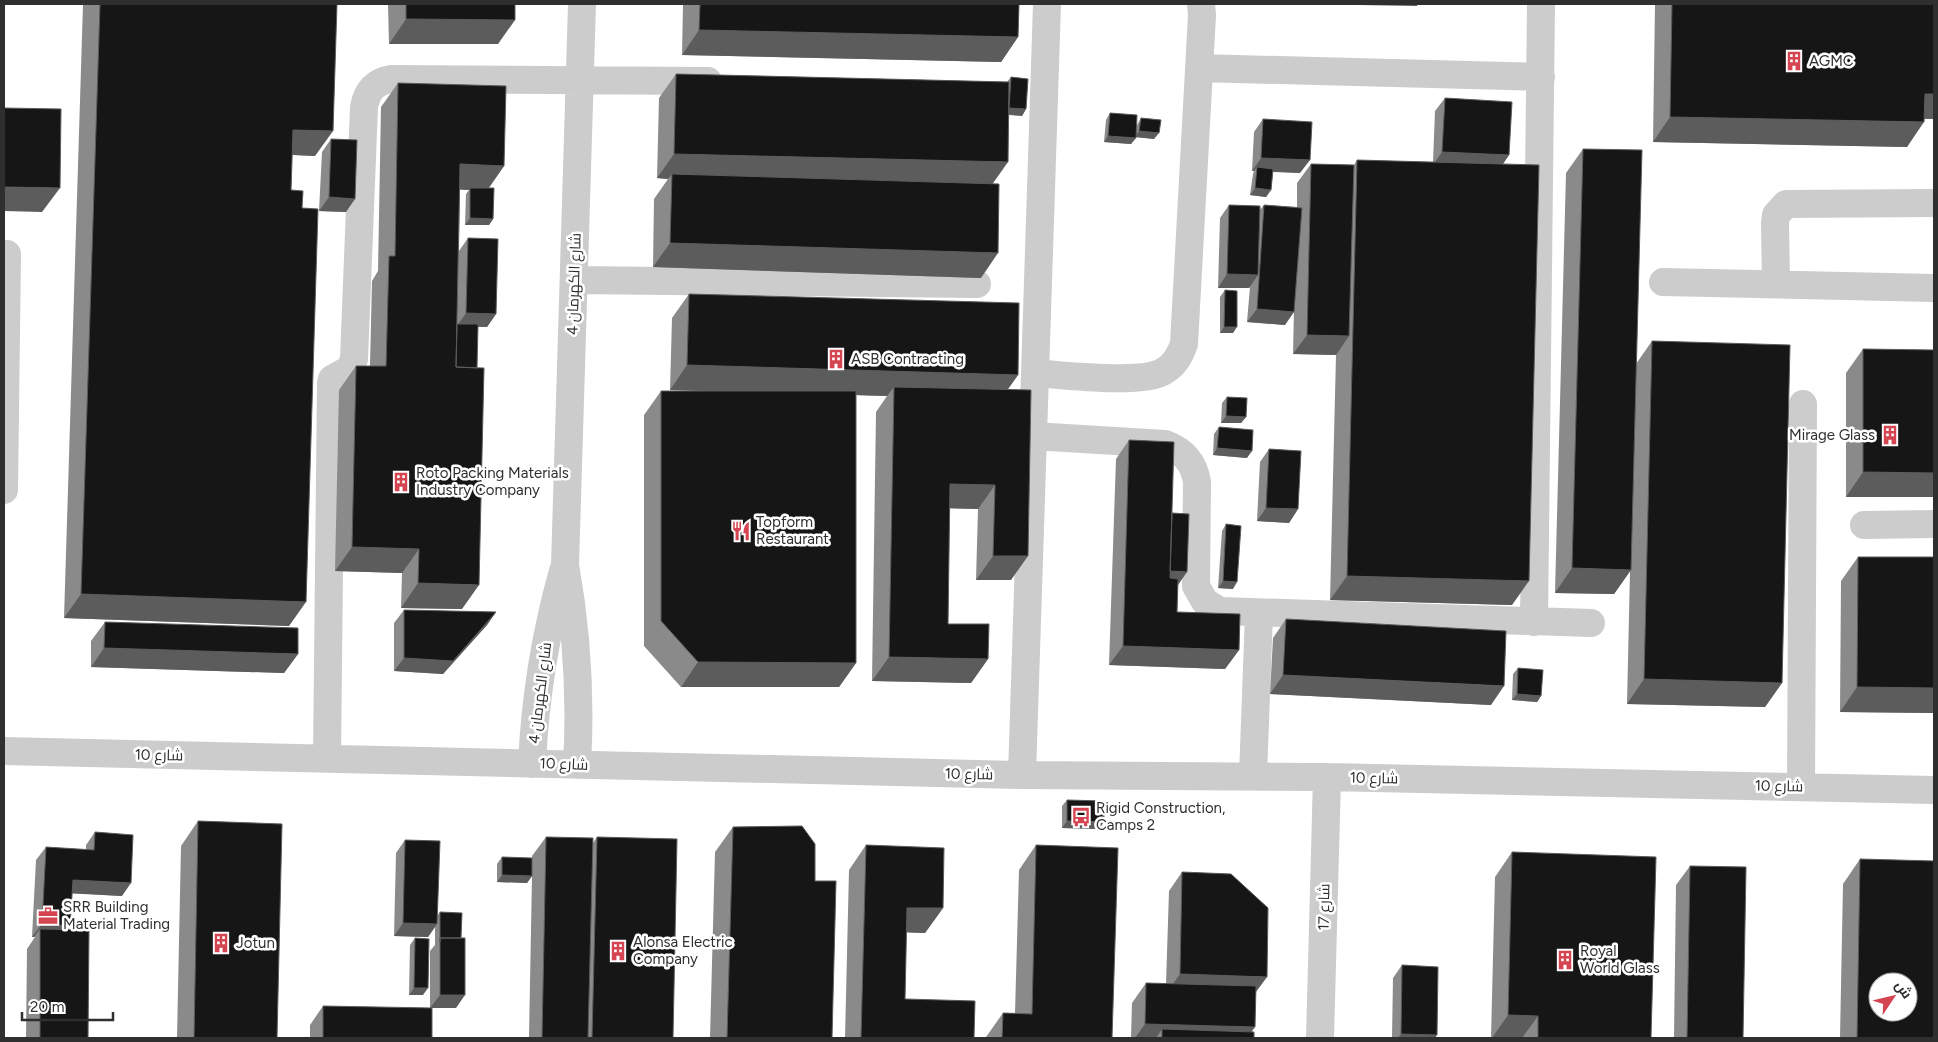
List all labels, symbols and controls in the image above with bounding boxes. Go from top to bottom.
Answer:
building icon: AGMC [1783,50,1805,72]
place label: AGMC [1809,52,1854,70]
street label: شارع الكهرمان 4 [563,233,587,335]
building icon: ASB Contracting [825,348,847,370]
place label: ASB Contracting [851,350,964,368]
building icon: Mirage Glass [1879,424,1901,446]
place label: Mirage Glass [1789,426,1875,444]
place label: Roto Packing Materials Industry Company [416,464,569,499]
building icon: Roto Packing Materials Industry Company [390,471,412,493]
place label: Topform Restaurant [756,513,829,548]
restaurant icon: Topform Restaurant [730,520,752,542]
street label: شارع الكهرمان 4 [525,641,557,745]
street label: شارع 10 [135,746,183,766]
street label: شارع 10 [539,754,589,776]
street label: شارع 10 [945,765,993,785]
street label: شارع 10 [1350,769,1398,789]
street label: شارع 10 [1755,777,1803,797]
place label: Rigid Construction, Camps 2 [1096,799,1225,834]
bus stop icon: Rigid Construction, Camps 2 [1070,806,1092,828]
street label: شارع 17 [1315,883,1335,931]
place label: SRR Building Material Trading [63,898,170,933]
office icon: SRR Building Material Trading [37,905,59,927]
building icon: Jotun [210,932,232,954]
place label: Alonsa Electric Company [633,933,733,968]
place label: Jotun [236,934,275,952]
building icon: Alonsa Electric Company [607,940,629,962]
place label: Royal World Glass [1580,942,1660,977]
building icon: Royal World Glass [1554,949,1576,971]
north arrow [1868,972,1918,1022]
text: ش [1891,978,1915,1002]
scale bar [22,990,114,1022]
text: 20 m [30,998,64,1016]

